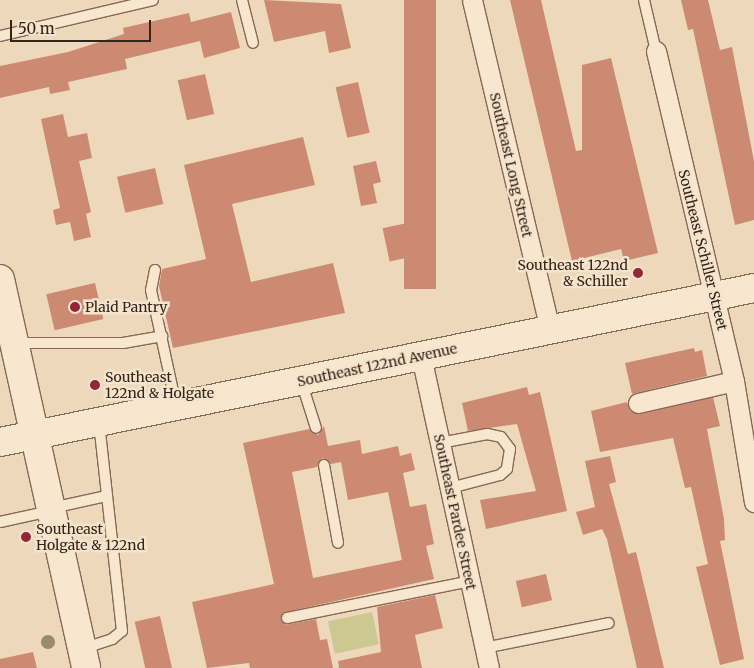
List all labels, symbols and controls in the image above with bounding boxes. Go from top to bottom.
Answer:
scale bar [12,10,154,42]
text: 50 m [18,19,55,38]
street label: Southeast Long Street [486,91,536,239]
street label: Southeast Schiller Street [675,168,731,332]
place label: Southeast 122nd & Schiller [517,257,628,290]
marker: Southeast 122nd & Schiller [632,267,644,279]
place label: Plaid Pantry [85,299,167,315]
marker: Plaid Pantry [69,301,81,313]
street label: Southeast 122nd Avenue [296,340,458,390]
place label: Southeast 122nd & Holgate [105,369,214,402]
marker: Southeast 122nd & Holgate [89,379,101,391]
street label: Southeast Pardee Street [430,432,480,592]
place label: Southeast Holgate & 122nd [36,521,145,554]
marker: Southeast Holgate & 122nd [20,531,32,543]

